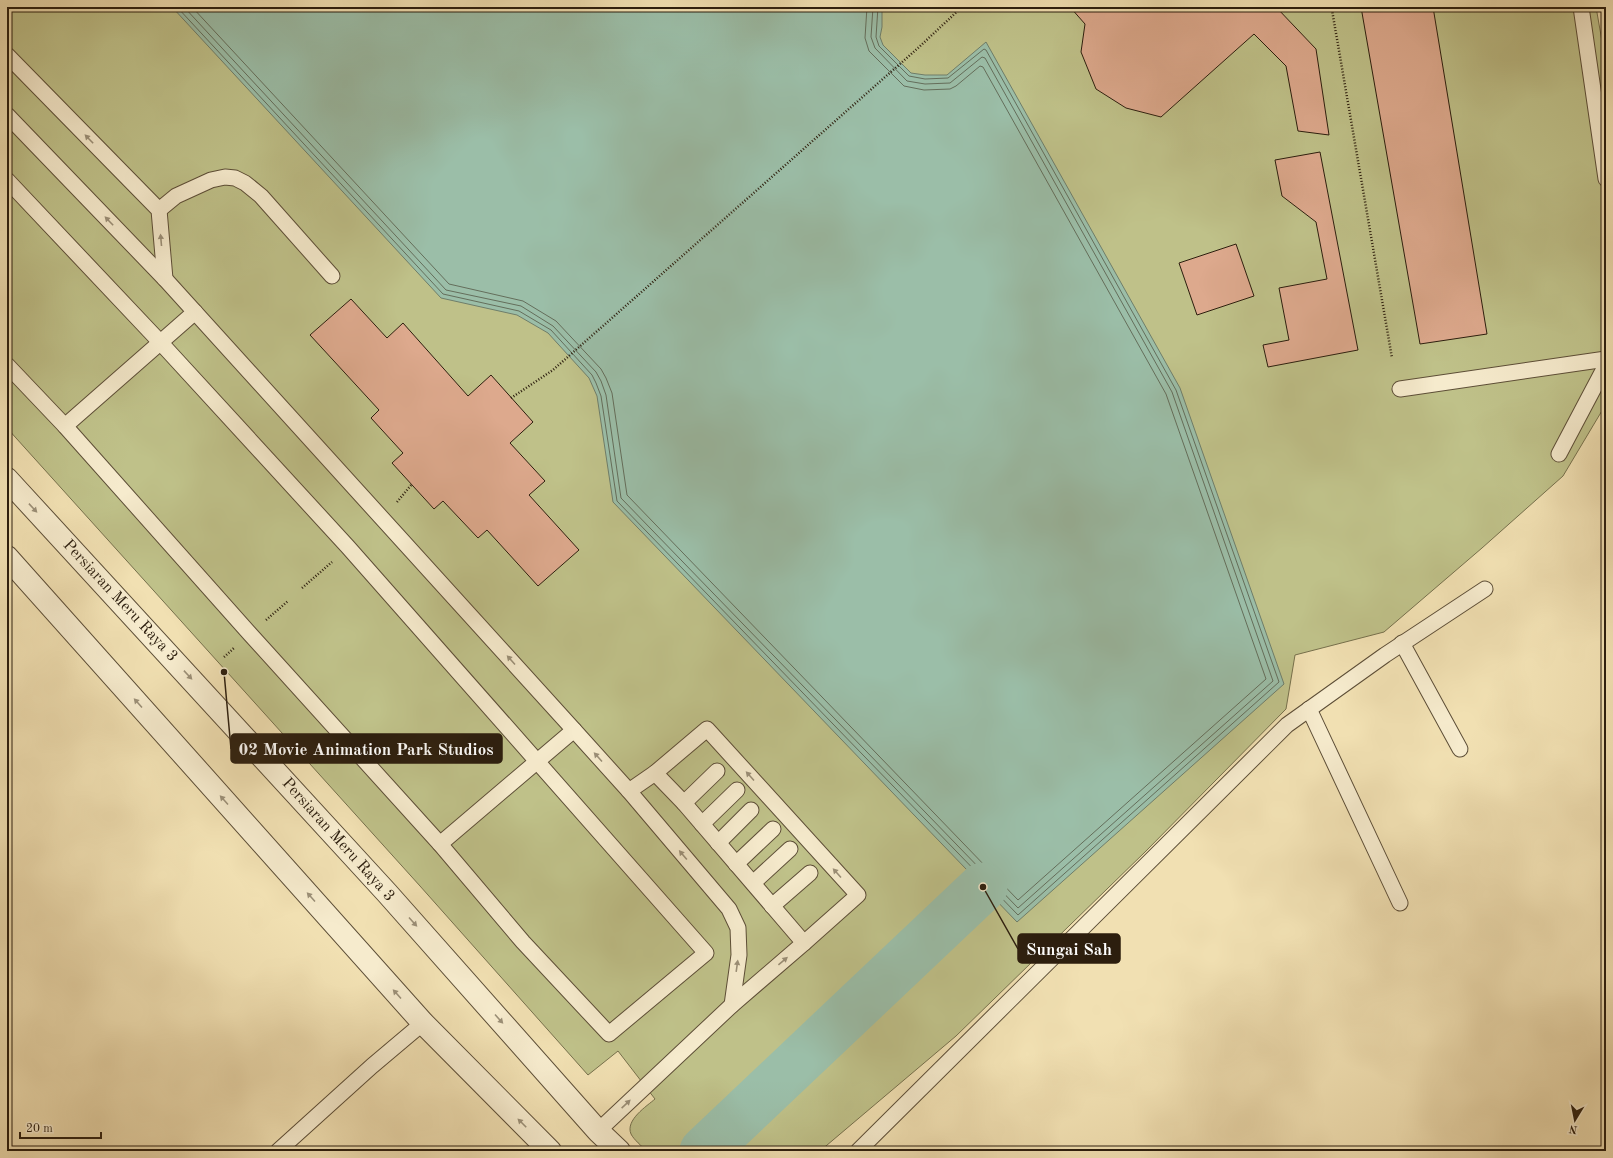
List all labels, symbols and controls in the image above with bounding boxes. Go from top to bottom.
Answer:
one-way arrow [84,134,94,144]
one-way arrow [104,216,114,226]
one-way arrow [158,234,165,246]
one-way arrow [29,502,38,513]
street label: Persiaran Meru Raya 3 [60,537,180,665]
one-way arrow [507,656,516,665]
one-way arrow [183,670,193,680]
one-way arrow [133,698,142,708]
callout: 02 Movie Animation Park Studios [231,734,502,763]
text: 02 Movie Animation Park Studios [238,742,494,759]
one-way arrow [593,752,603,762]
one-way arrow [745,771,755,781]
street label: Persiaran Meru Raya 3 [279,775,397,905]
one-way arrow [219,795,229,805]
one-way arrow [679,851,688,860]
one-way arrow [833,868,842,878]
one-way arrow [306,892,315,902]
one-way arrow [408,917,417,928]
callout: Sungai Sah [1018,934,1120,963]
text: Sungai Sah [1026,942,1112,959]
one-way arrow [777,957,788,966]
one-way arrow [734,960,740,972]
one-way arrow [393,989,402,999]
one-way arrow [494,1015,503,1024]
one-way arrow [621,1099,631,1109]
north arrow [1555,1100,1595,1140]
scale bar [20,1114,101,1140]
one-way arrow [517,1118,527,1128]
text: N [1568,1122,1579,1135]
text: 20 m [26,1123,53,1135]

